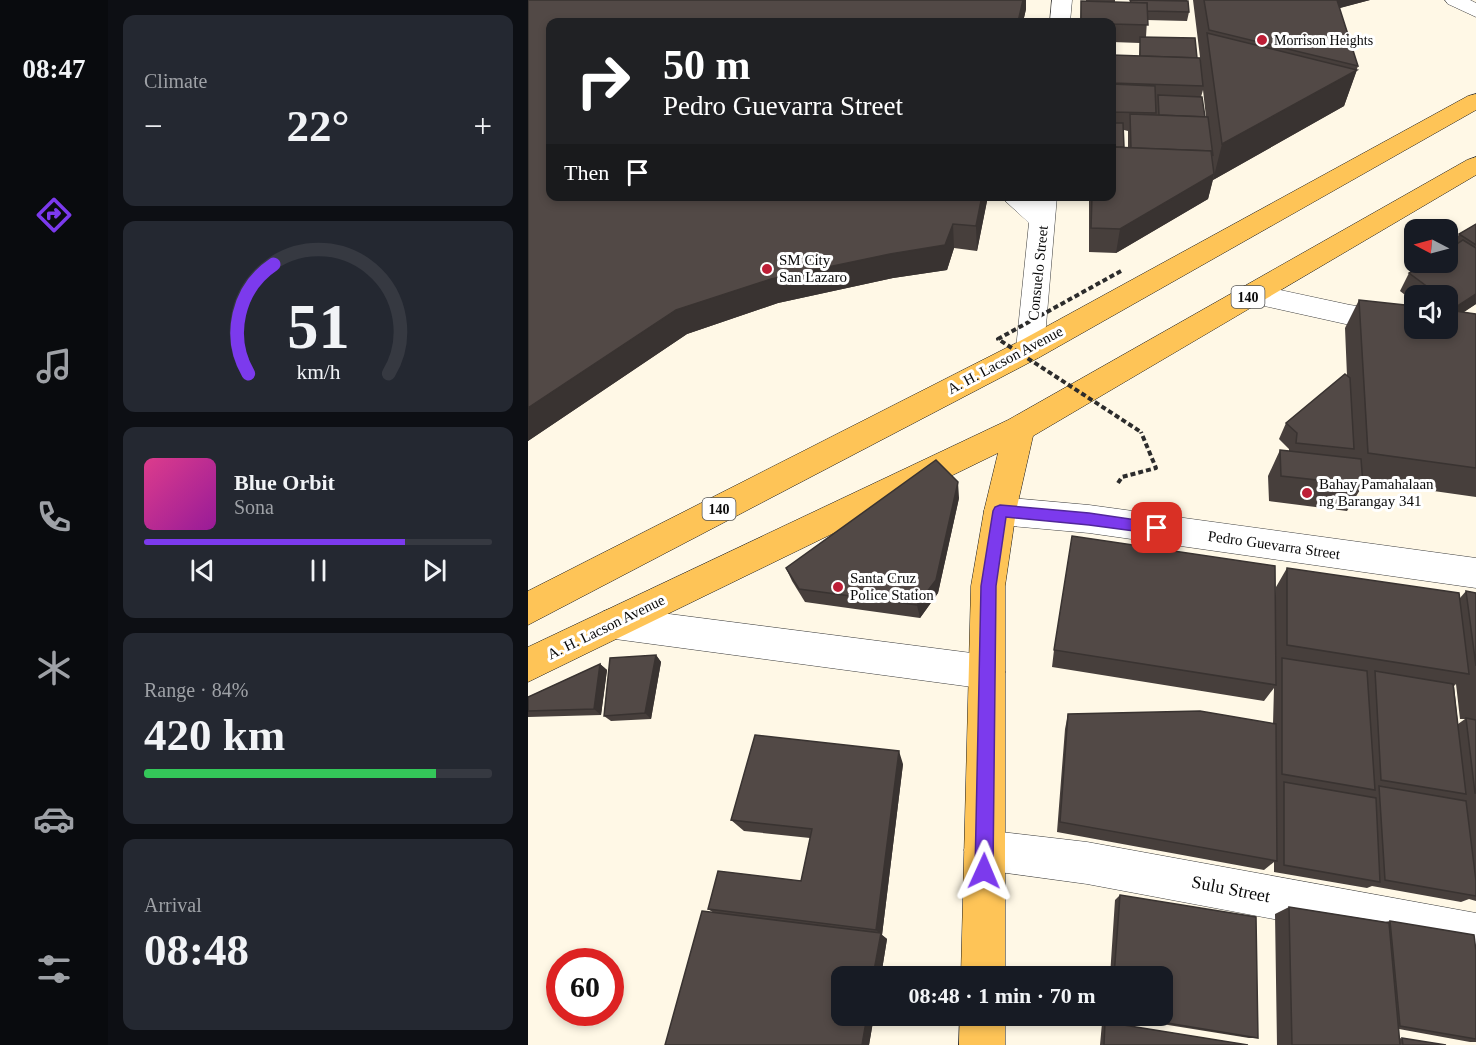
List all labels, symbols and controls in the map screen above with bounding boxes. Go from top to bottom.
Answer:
marker: Morrison Heights [1255,33,1269,47]
place label: Morrison Heights [1274,33,1373,48]
icon: right [564,42,642,120]
text: 50 m [663,42,751,88]
text: 08:47 [23,54,86,84]
text: Climate [144,70,207,92]
text: Pedro Guevarra Street [663,91,903,121]
text: 22° [287,101,350,151]
text: − [144,108,163,144]
text: + [473,108,492,144]
icon: arrive [621,156,654,189]
text: Then [564,160,609,185]
icon: directions [33,194,75,236]
north arrow [1404,219,1458,273]
map controls [1404,219,1458,339]
street label: Consuelo Street [1025,224,1051,321]
place label: SM City San Lazaro [779,252,847,285]
marker: SM City San Lazaro [760,262,774,276]
button: sound [1404,285,1458,339]
road number: 140 [1232,286,1264,308]
text: 51 [287,292,349,361]
street label: A. H. Lacson Avenue [945,323,1066,397]
icon: music [33,345,75,387]
text: km/h [296,360,340,384]
text: Blue Orbit [234,470,335,495]
place label: Bahay Pamahalaan ng Barangay 341 [1319,476,1434,509]
marker: Bahay Pamahalaan ng Barangay 341 [1300,486,1314,500]
icon: phone [33,496,75,538]
text: Sona [234,496,274,518]
road number: 140 [702,498,735,520]
pin [1131,502,1182,553]
icon: arrive [1140,511,1173,544]
street label: Pedro Guevarra Street [1207,528,1342,562]
icon: previous [186,554,219,587]
icon: pause [302,554,335,587]
icon: next [418,554,451,587]
place label: Santa Cruz Police Station [850,570,934,603]
marker: Santa Cruz Police Station [831,580,845,594]
street label: A. H. Lacson Avenue [545,592,668,662]
icon: climate [33,647,75,689]
text: Range · 84% [144,679,248,701]
text: 420 km [144,710,285,760]
icon: car [33,798,75,840]
position arrow [952,839,1016,903]
street label: Sulu Street [1190,872,1272,906]
text: Arrival [144,894,202,916]
text: 08:48 [144,925,249,975]
icon: filters [33,948,75,990]
speed limit sign: 60 [546,948,624,1026]
text: 08:48 · 1 min · 70 m [909,983,1096,1008]

